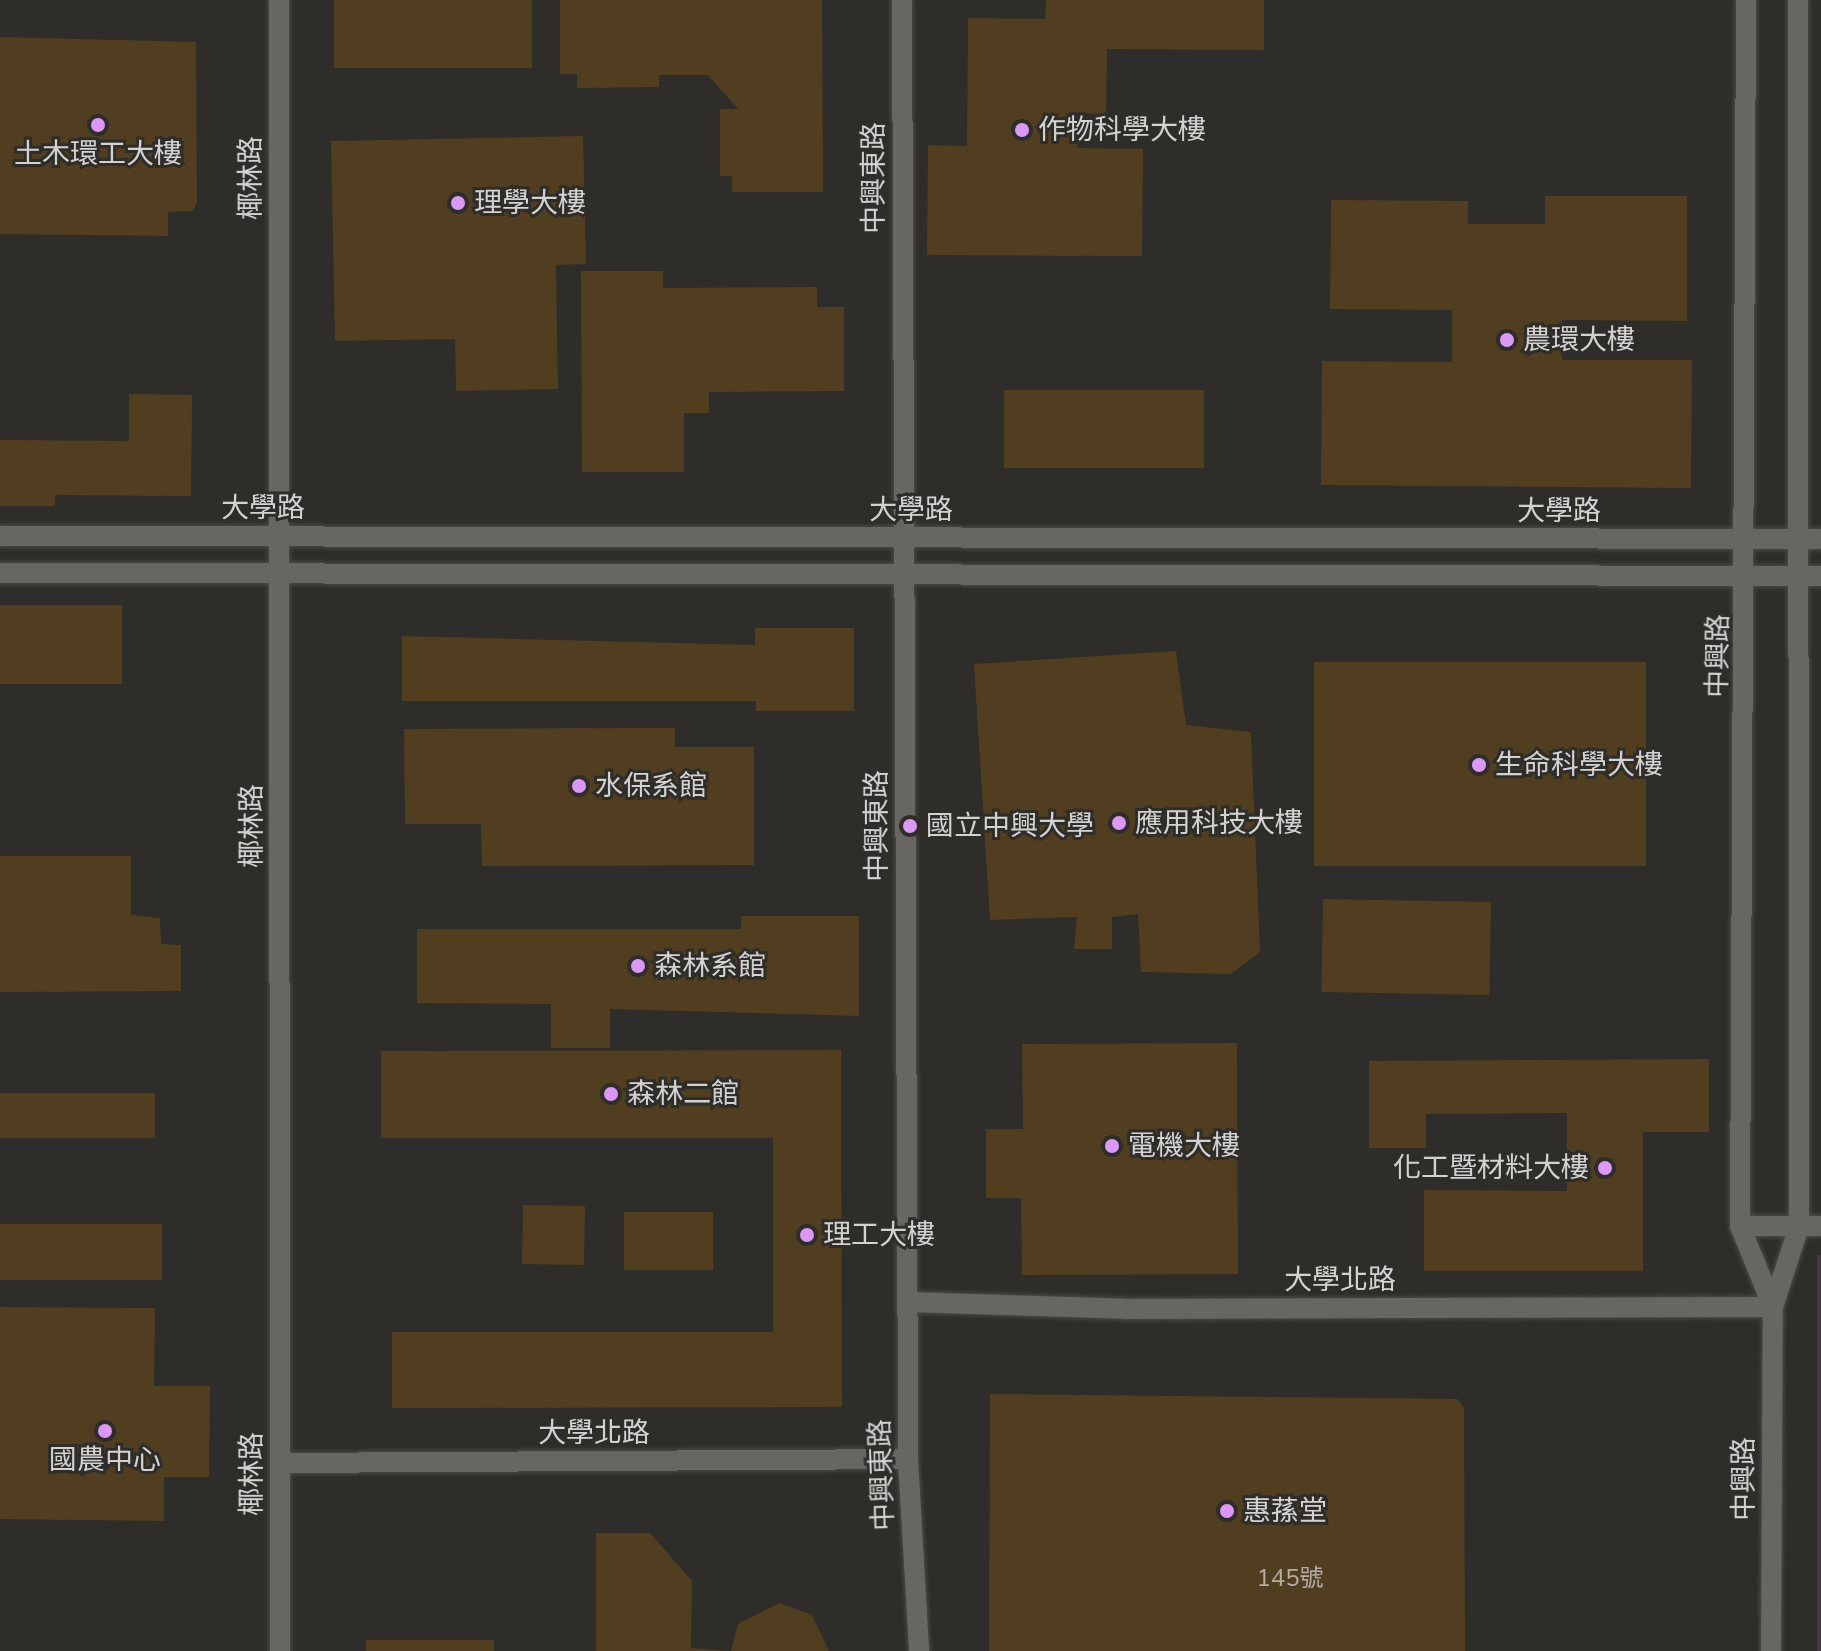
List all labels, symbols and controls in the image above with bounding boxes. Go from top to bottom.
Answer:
place label: 作物科學大樓 [1038,113,1206,147]
marker: 土木環工大樓 [89,116,107,134]
marker: 作物科學大樓 [1013,121,1031,139]
street label: 中興東路 [857,122,891,234]
street label: 椰林路 [234,136,268,220]
place label: 土木環工大樓 [14,137,182,171]
place label: 理學大樓 [474,186,586,220]
marker: 理學大樓 [449,194,467,212]
place label: 農環大樓 [1523,323,1635,357]
marker: 農環大樓 [1498,331,1516,349]
street label: 大學路 [221,491,305,525]
street label: 大學路 [869,493,953,527]
street label: 大學路 [1517,494,1601,528]
street label: 中興路 [1700,614,1736,698]
place label: 生命科學大樓 [1495,748,1663,782]
marker: 生命科學大樓 [1470,756,1488,774]
place label: 水保系館 [595,769,707,803]
street label: 中興東路 [860,770,894,882]
marker: 水保系館 [570,777,588,795]
street label: 椰林路 [235,784,269,868]
place label: 應用科技大樓 [1135,806,1303,840]
place label: 國立中興大學 [926,809,1094,843]
marker: 應用科技大樓 [1110,814,1128,832]
marker: 國立中興大學 [901,817,919,835]
place label: 森林系館 [654,949,766,983]
marker: 森林系館 [629,957,647,975]
place label: 森林二館 [627,1077,739,1111]
marker: 森林二館 [602,1085,620,1103]
place label: 電機大樓 [1128,1129,1240,1163]
marker: 電機大樓 [1103,1137,1121,1155]
place label: 化工暨材料大樓 [1393,1151,1589,1185]
marker: 化工暨材料大樓 [1596,1159,1614,1177]
place label: 理工大樓 [823,1218,935,1252]
marker: 理工大樓 [798,1226,816,1244]
street label: 大學北路 [1284,1263,1396,1297]
street label: 大學北路 [538,1416,650,1450]
street label: 中興東路 [863,1418,901,1532]
marker: 國農中心 [96,1422,114,1440]
street label: 椰林路 [235,1432,269,1516]
street label: 中興路 [1727,1437,1761,1521]
place label: 國農中心 [49,1443,161,1477]
place label: 惠蓀堂 [1243,1494,1327,1528]
marker: 惠蓀堂 [1218,1502,1236,1520]
house number: 145號 [1256,1565,1324,1593]

